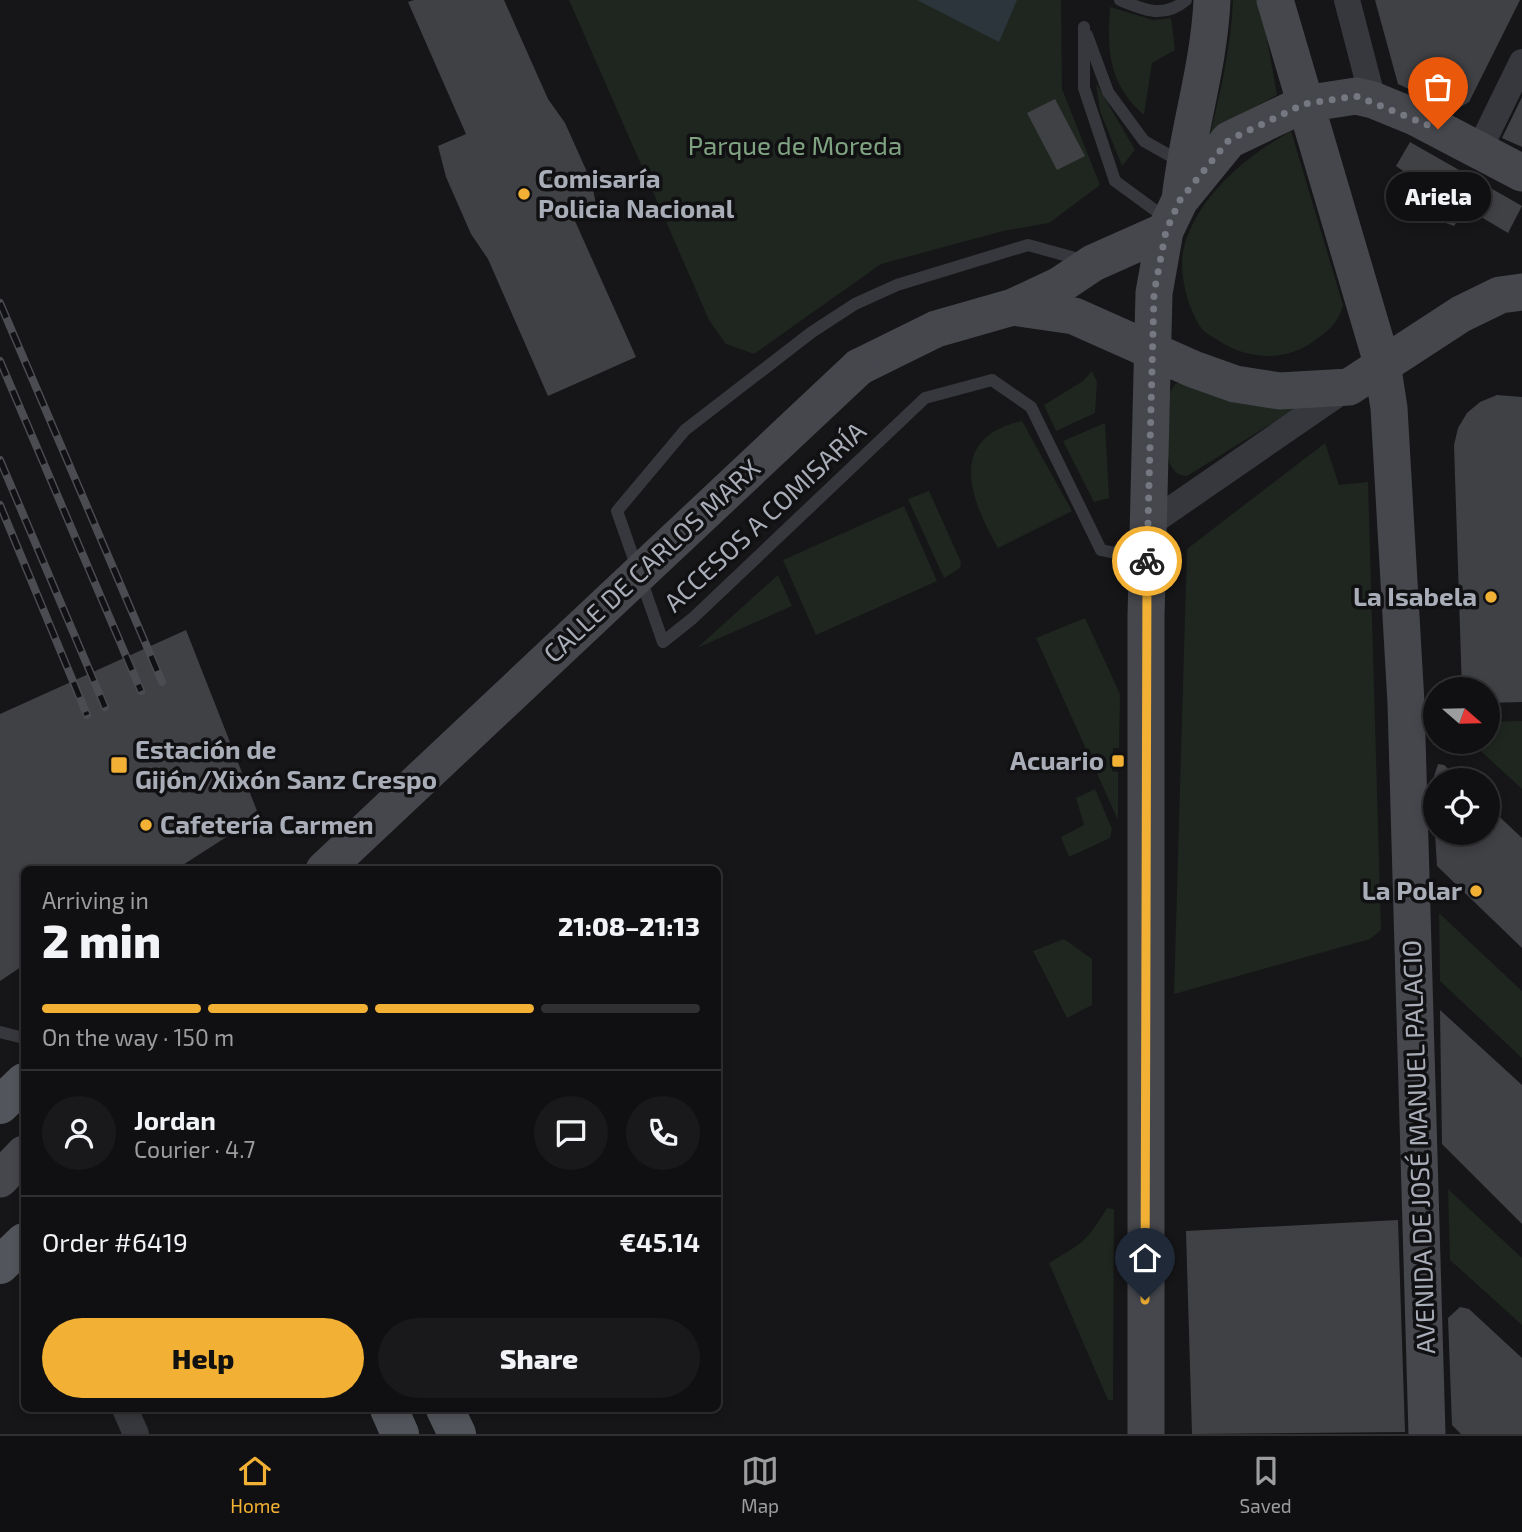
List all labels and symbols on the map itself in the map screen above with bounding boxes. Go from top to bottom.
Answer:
pin [1408,57,1468,129]
park label: Parque de Moreda [688,129,902,160]
place label: Comisaría Policia Nacional [538,162,735,223]
callout: Ariela [1386,171,1490,220]
marker: Comisaría Policia Nacional [516,186,532,202]
street label: ACCESOS A COMISARÍA [657,414,871,617]
street label: CALLE DE CARLOS MARX [536,452,766,668]
courier [1112,526,1182,596]
place label: La Isabela [1353,580,1477,611]
marker: La Isabela [1483,589,1499,605]
north arrow [1423,677,1500,754]
place label: Estación de Gijón/Xixón Sanz Crespo [135,733,437,794]
place label: Acuario [1010,744,1104,775]
marker: Acuario [1110,753,1126,769]
marker: Estación de Gijón/Xixón Sanz Crespo [109,755,129,775]
place label: Cafetería Carmen [160,808,374,839]
marker: Cafetería Carmen [138,817,154,833]
place label: La Polar [1362,874,1462,905]
marker: La Polar [1468,883,1484,899]
street label: AVENIDA DE JOSÉ MANUEL PALACIO [1395,939,1440,1355]
pin [1115,1228,1175,1300]

